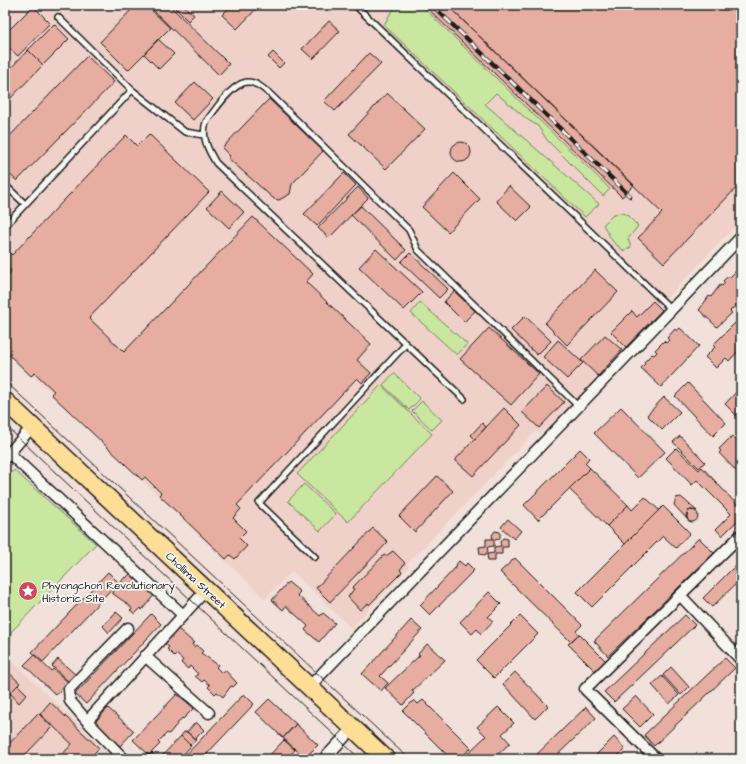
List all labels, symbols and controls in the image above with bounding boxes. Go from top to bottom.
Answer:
street label: Chollima Street [162,549,229,612]
place label: Phyongchon Revolutionary Historic Site [42,578,175,606]
place icon: Phyongchon Revolutionary Historic Site [17,580,39,602]

